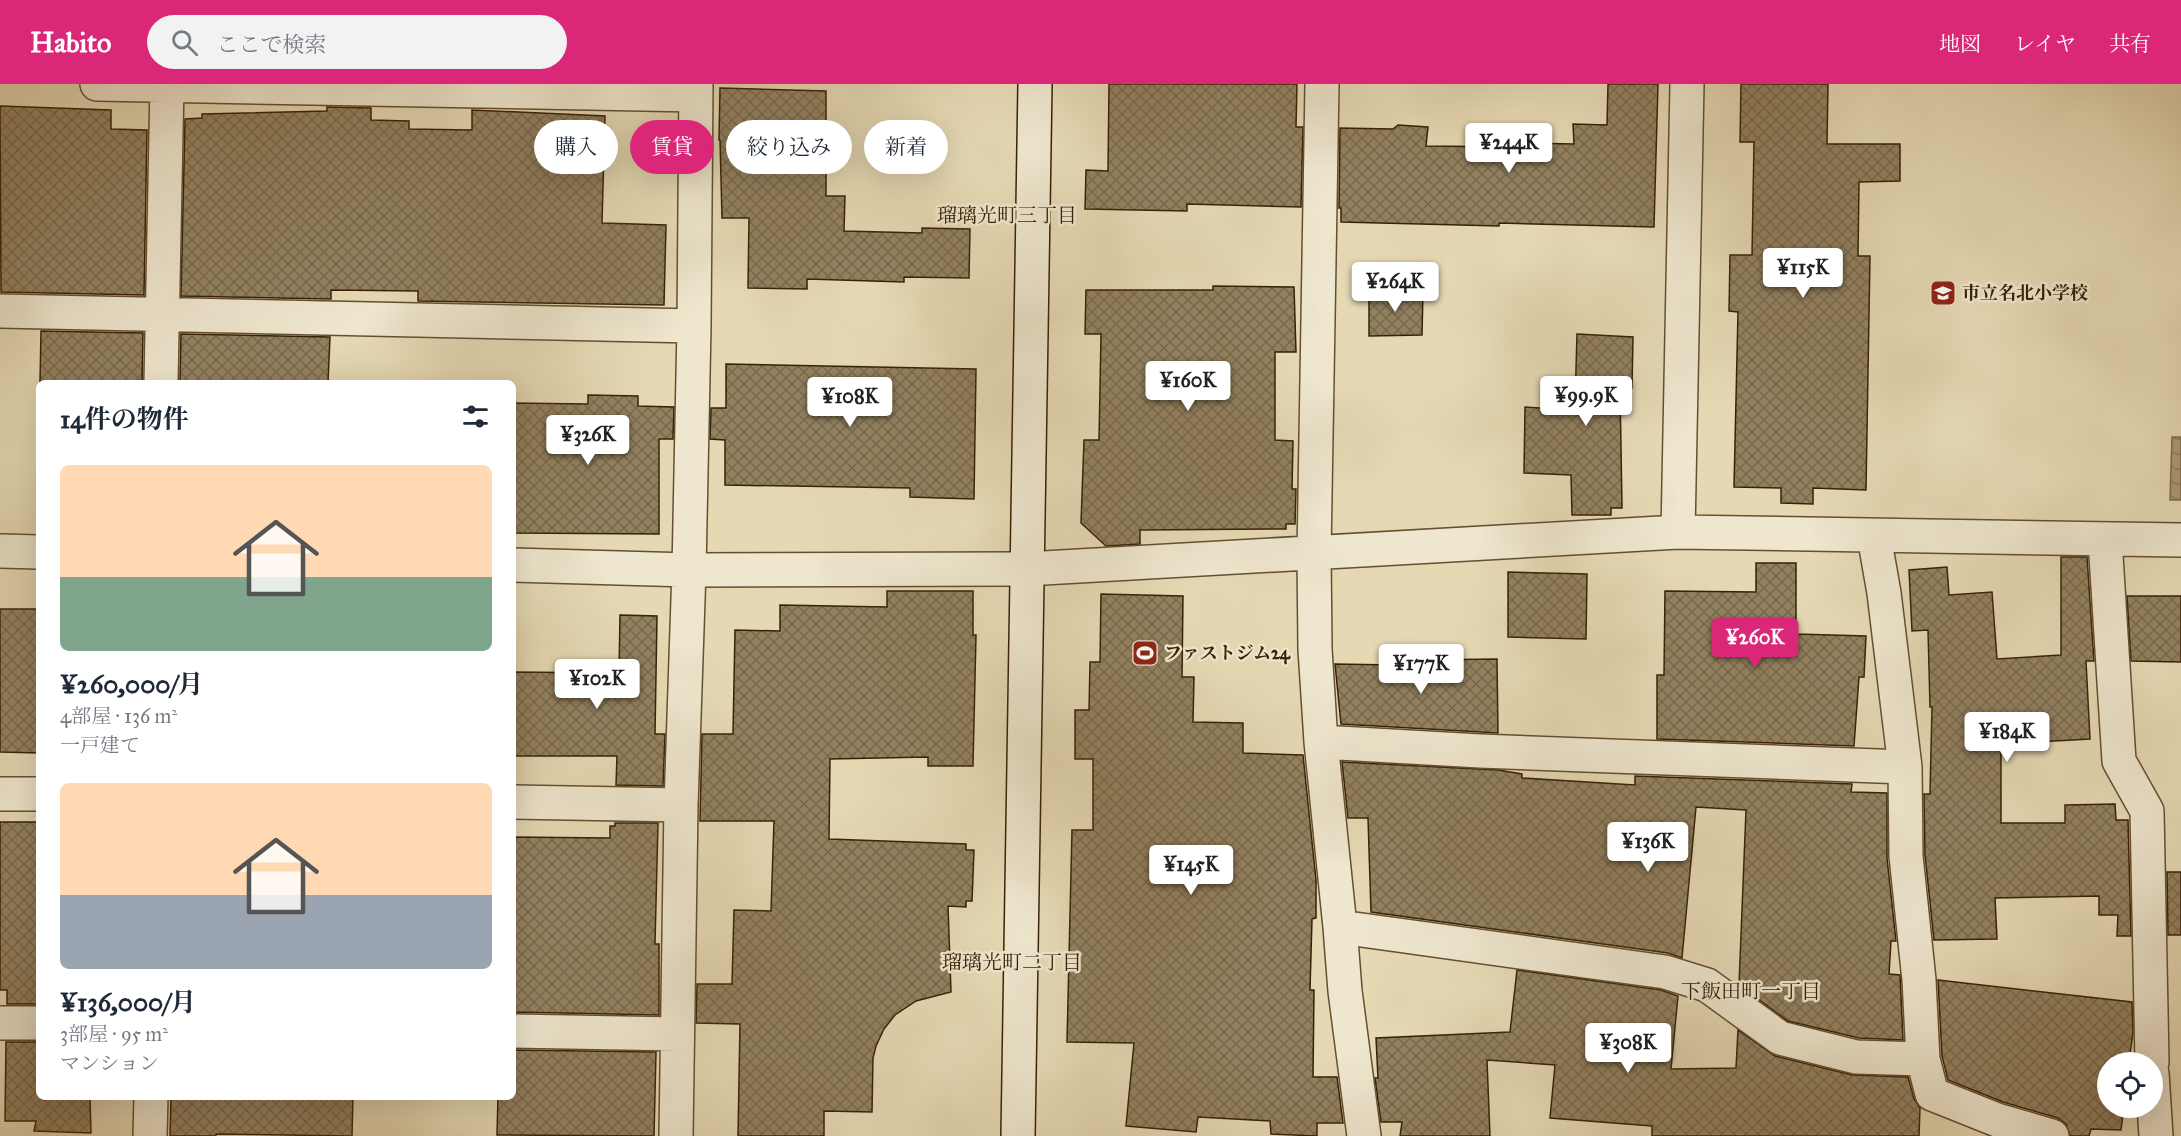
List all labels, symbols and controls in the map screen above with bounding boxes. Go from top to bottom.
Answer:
search box [147,15,567,69]
text: Habito [30,25,111,60]
icon: search [168,26,201,59]
text: ここで検索 [216,31,326,58]
text: 地図 [1939,31,1981,57]
text: レイヤ [2014,31,2076,57]
text: 共有 [2109,31,2151,57]
chip: 購入 [534,120,618,174]
chip: 賃貸 [630,120,714,174]
chip: 絞り込み [726,120,852,174]
chip: 新着 [864,120,948,174]
pin: ¥244K [1467,123,1551,174]
text: ¥244K [1479,130,1539,154]
district label: 瑠璃光町三丁目 [937,203,1077,227]
pin: ¥115K [1761,248,1845,299]
text: ¥115K [1777,255,1829,279]
pin: ¥264K [1353,262,1437,313]
text: ¥264K [1366,269,1424,293]
school or university icon: 市立名北小学校 [1928,278,1958,308]
place label: 市立名北小学校 [1962,282,2088,304]
pin: ¥160K [1146,361,1230,412]
text: ¥160K [1159,368,1217,392]
pin: ¥99.9K [1537,376,1635,427]
pin: ¥108K [808,377,892,428]
text: ¥99.9K [1554,383,1618,407]
text: ¥108K [821,384,879,408]
icon: filters [459,400,492,433]
text: 14件の物件 [60,403,189,435]
pin: ¥326K [546,415,630,466]
text: ¥326K [560,422,616,446]
icon: home [222,504,330,612]
pin: ¥260K [1713,618,1797,669]
text: ¥260K [1725,625,1785,649]
sports icon: ファストジム24 [1130,638,1160,668]
place label: ファストジム24 [1164,642,1291,665]
pin: ¥177K [1379,644,1463,695]
text: ¥177K [1393,651,1449,675]
pin: ¥102K [555,659,639,710]
text: ¥102K [569,666,625,690]
text: ¥260,000/月 [60,668,203,700]
text: 4部屋 · 136 m² [60,704,177,728]
pin: ¥184K [1965,712,2049,763]
text: ¥184K [1978,719,2036,743]
text: 一戸建て [60,733,140,757]
icon: home [222,822,330,930]
pin: ¥136K [1606,822,1690,873]
text: ¥136K [1621,829,1675,853]
pin: ¥145K [1149,845,1233,896]
text: ¥145K [1163,852,1219,876]
district label: 瑠璃光町二丁目 [942,950,1082,974]
district label: 下飯田町一丁目 [1681,979,1821,1003]
text: ¥136,000/月 [60,986,196,1018]
text: 3部屋 · 95 m² [60,1022,168,1046]
pin: ¥308K [1586,1023,1670,1074]
text: ¥308K [1599,1030,1657,1054]
text: マンション [60,1051,159,1075]
map controls [2097,1052,2163,1118]
button: locate [2097,1052,2163,1118]

